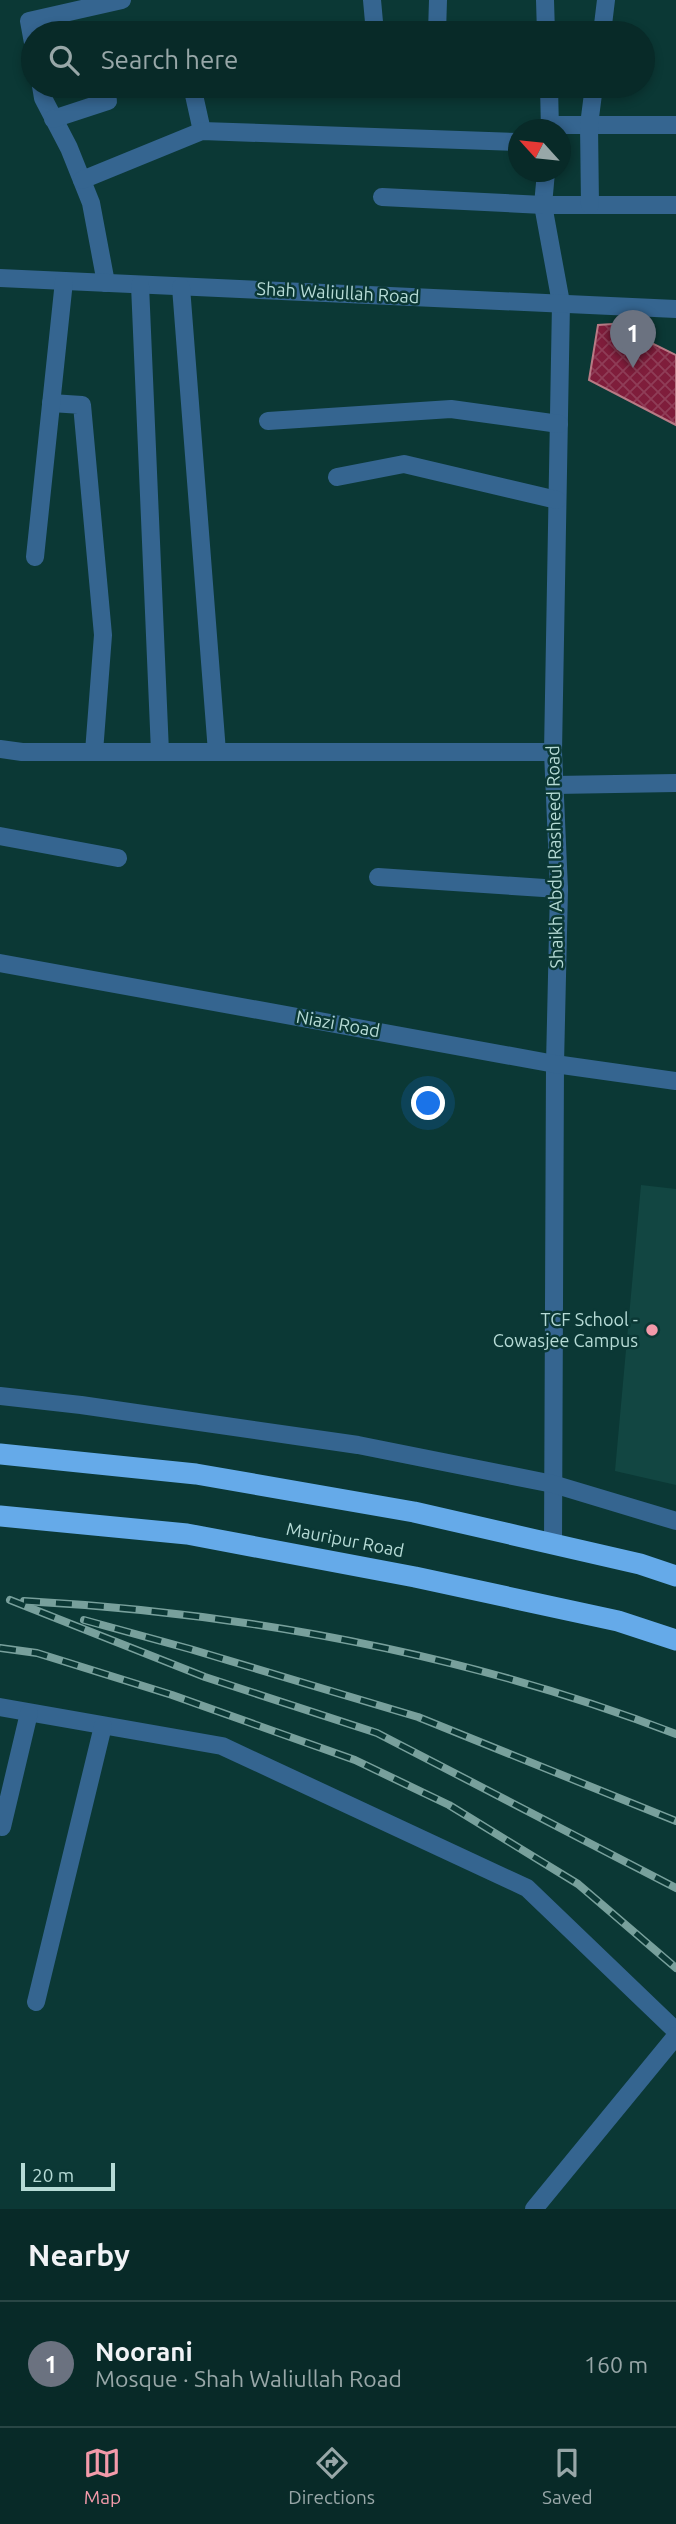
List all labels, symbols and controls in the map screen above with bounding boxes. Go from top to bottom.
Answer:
search box [21,21,655,98]
icon: search [45,41,83,79]
text: Search here [101,45,238,74]
north arrow [508,119,571,182]
street label: Shah Waliullah Road [256,278,420,306]
pin: 1 [610,310,656,368]
street label: Shaikh Abdul Rasheed Road [542,745,566,969]
street label: Niazi Road [295,1006,382,1040]
your location [411,1086,445,1120]
place label: TCF School - Cowasjee Campus [493,1309,638,1350]
marker: TCF School - Cowasjee Campus [644,1322,660,1338]
street label: Mauripur Road [285,1518,406,1560]
scale bar [21,2160,116,2192]
text: 20 m [32,2164,74,2186]
text: Nearby [28,2238,130,2272]
text: Noorani [95,2337,193,2366]
text: 1 [45,2352,57,2377]
text: 160 m [584,2352,648,2377]
text: Mosque · Shah Waliullah Road [95,2366,402,2391]
tab: Map [83,2444,121,2508]
tab: Directions [288,2444,375,2508]
tab: Saved [542,2444,593,2508]

